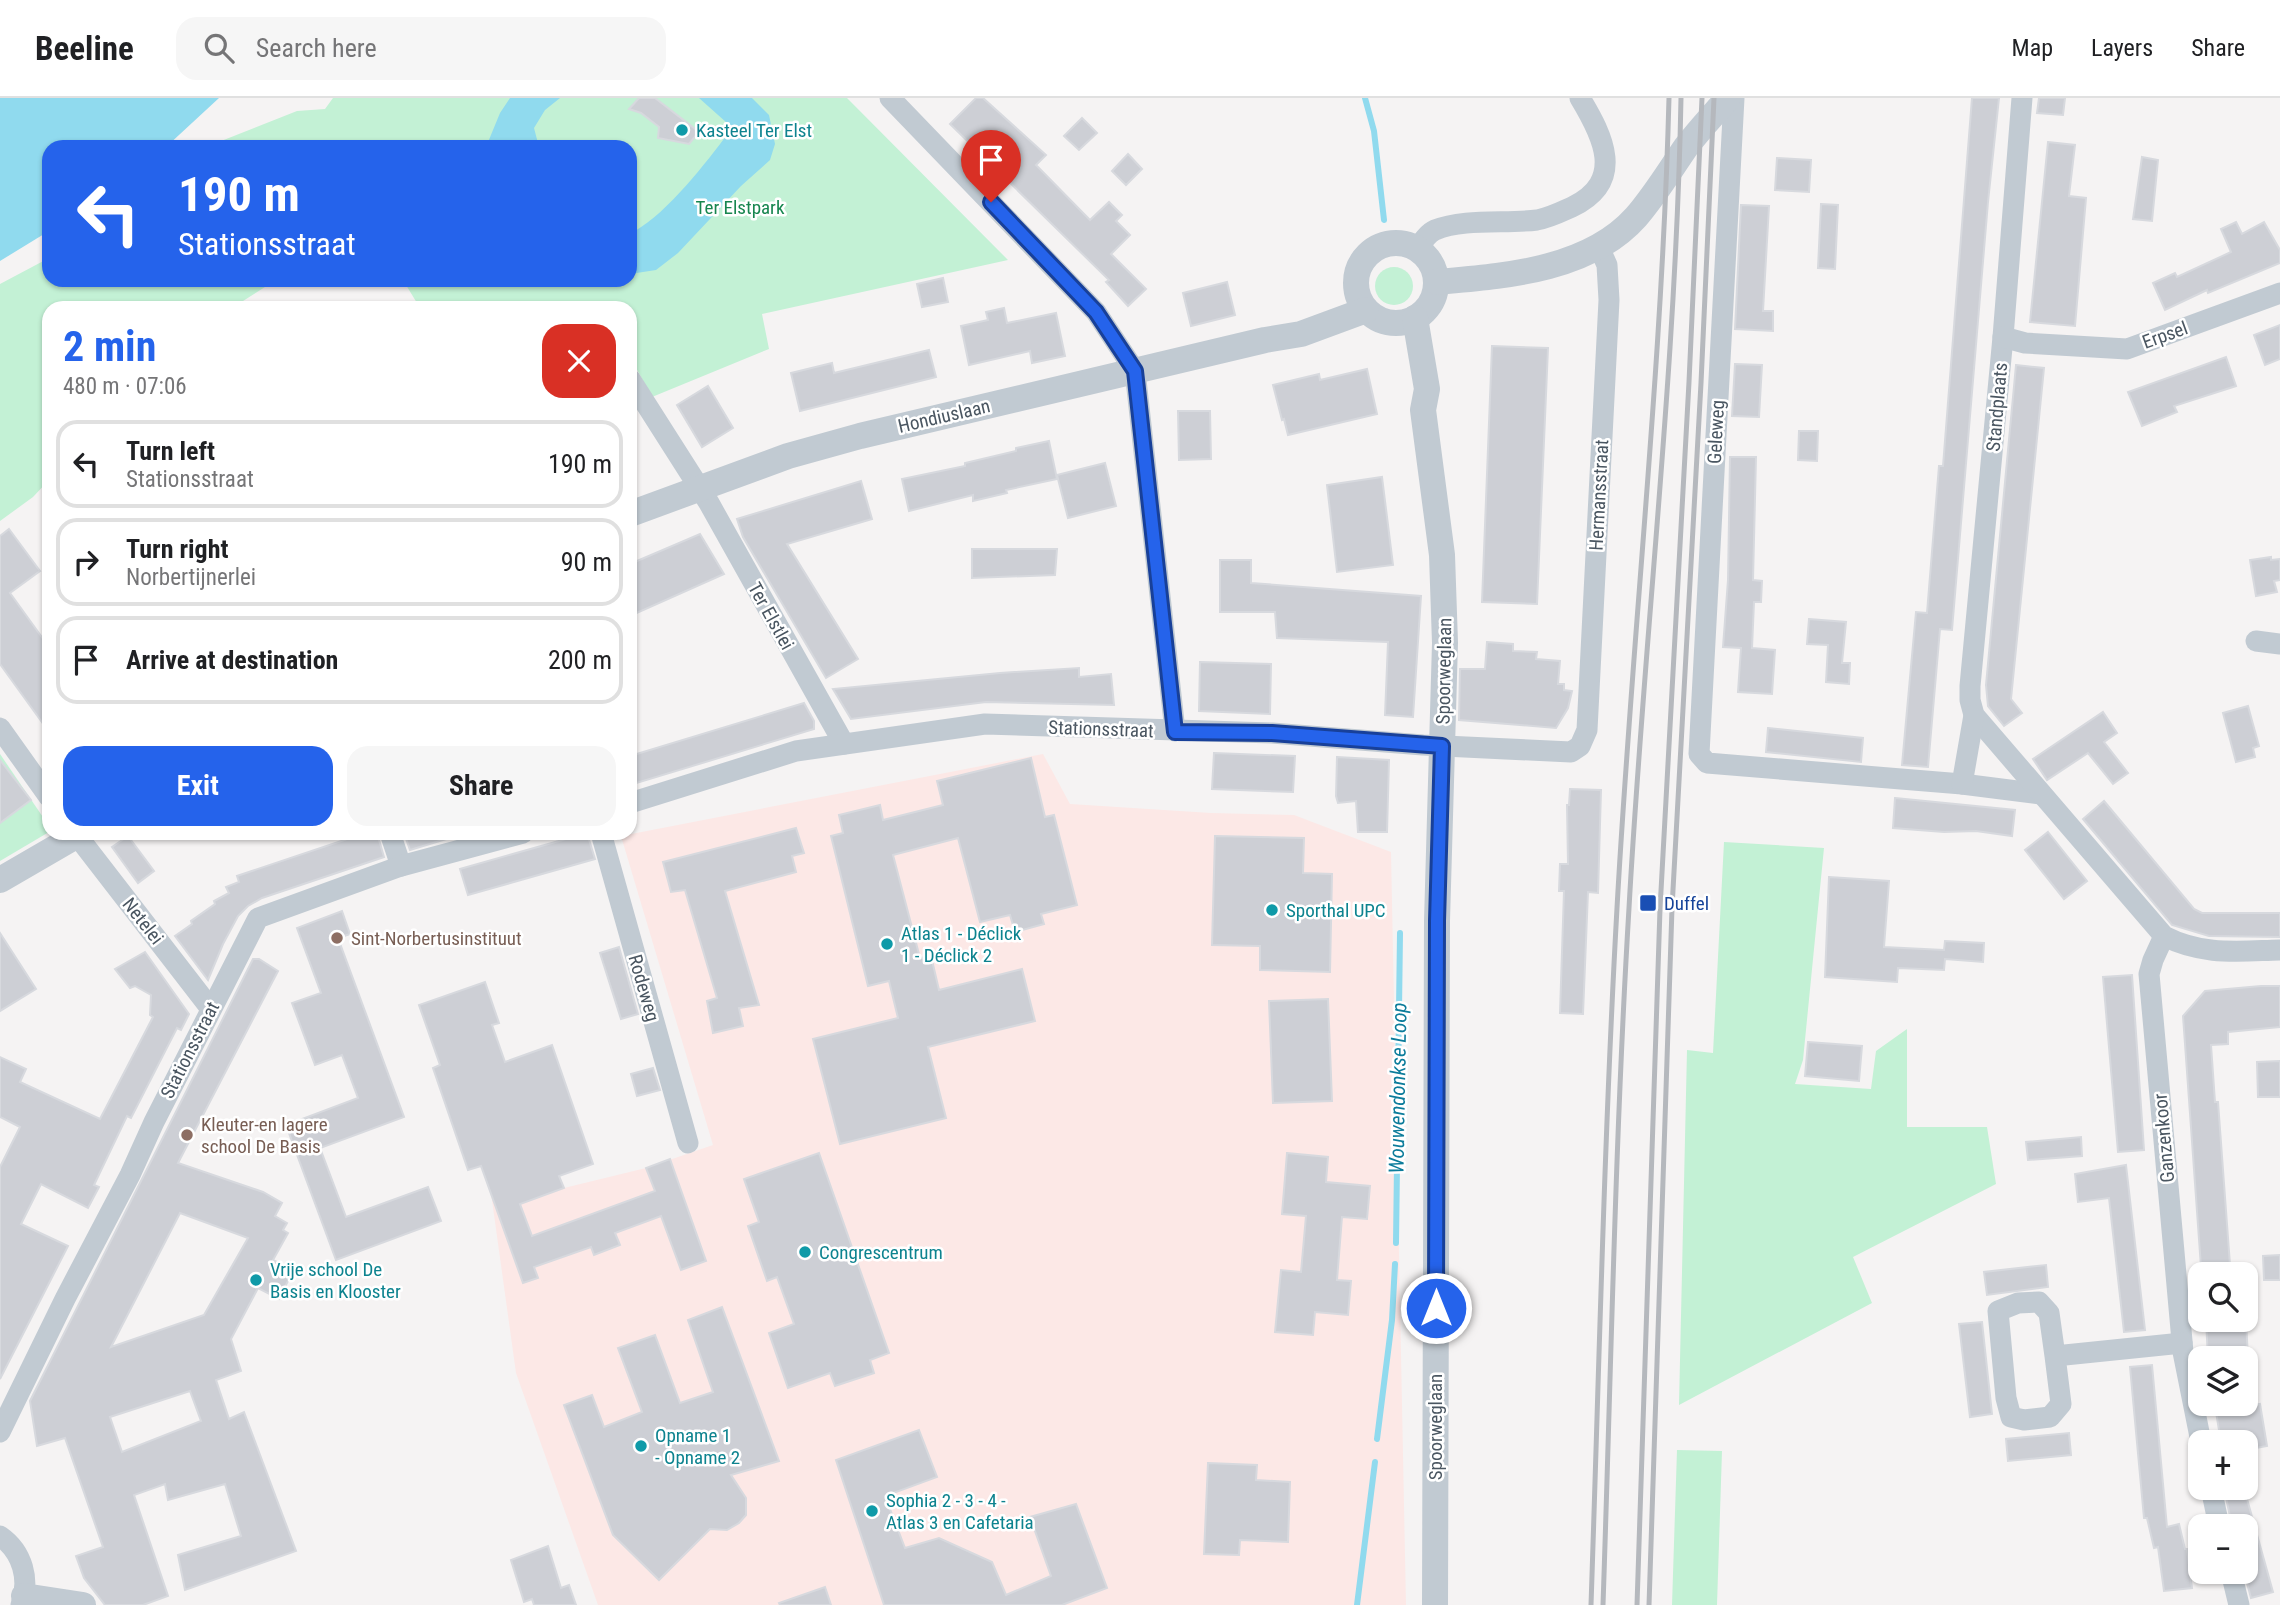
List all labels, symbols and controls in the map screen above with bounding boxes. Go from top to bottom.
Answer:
search box [176,17,666,80]
text: Beeline [35,29,134,68]
icon: search [200,29,238,67]
text: Search here [256,33,377,63]
text: Map [2012,34,2053,62]
text: Layers [2091,34,2153,62]
text: Share [2191,34,2245,62]
place label: Kasteel Ter Elst [696,119,812,142]
marker: Kasteel Ter Elst [674,122,690,138]
pin [961,130,1021,202]
icon: arrive [972,141,1010,179]
text: 190 m [178,166,300,223]
icon: left [63,168,154,259]
park label: Ter Elstpark [696,196,785,219]
text: Stationsstraat [178,225,356,263]
street label: Erpsel [2139,316,2191,354]
text: 2 min [63,322,156,371]
button: close [542,324,616,398]
street label: Standplaats [1982,361,2012,453]
text: 480 m · 07:06 [63,373,187,400]
street label: Hondiuslaan [896,394,992,438]
street label: Geleweg [1703,399,1729,465]
text: Turn left [126,436,215,466]
street label: Hermansstraat [1585,439,1613,551]
icon: left [67,445,105,483]
text: 190 m [548,449,612,479]
text: Stationsstraat [126,466,254,493]
text: Turn right [126,534,228,564]
icon: right [67,543,105,581]
text: 90 m [561,547,612,577]
text: Norbertijnerlei [126,564,256,591]
street label: Ter Elstlei [743,578,799,654]
street label: Spoorweglaan [1432,617,1456,725]
icon: arrive [67,641,105,679]
text: Arrive at destination [126,645,338,675]
text: 200 m [548,645,612,675]
street label: Stationsstraat [1048,716,1154,742]
button: Exit [63,746,333,826]
button: Share [347,746,616,826]
place label: Duffel [1664,892,1709,915]
street label: Netelei [118,893,168,949]
marker: Duffel [1638,893,1658,913]
place label: Sporthal UPC [1286,899,1386,922]
marker: Sporthal UPC [1264,902,1280,918]
place label: Atlas 1 - Déclick 1 - Déclick 2 [901,922,1022,967]
place label: Sint-Norbertusinstituut [351,927,522,950]
marker: Sint-Norbertusinstituut [329,930,345,946]
marker: Atlas 1 - Déclick 1 - Déclick 2 [879,936,895,952]
street label: Rodeweg [623,952,665,1024]
street label: Stationsstraat [156,998,224,1102]
water label: Wouwendonkse Loop [1385,1002,1411,1174]
street label: Ganzenkoor [2149,1092,2179,1183]
place label: Kleuter-en lagere school De Basis [201,1113,328,1158]
marker: Kleuter-en lagere school De Basis [179,1127,195,1143]
place label: Congrescentrum [819,1241,943,1264]
marker: Congrescentrum [797,1244,813,1260]
place label: Vrije school De Basis en Klooster [270,1258,401,1303]
map controls [2188,1262,2258,1584]
button: search [2188,1262,2258,1332]
position arrow [1399,1271,1473,1345]
marker: Vrije school De Basis en Klooster [248,1272,264,1288]
button: layers [2188,1346,2258,1416]
street label: Spoorweglaan [1424,1374,1447,1480]
place label: Opname 1 - Opname 2 [655,1424,740,1469]
button: + [2188,1430,2258,1500]
marker: Opname 1 - Opname 2 [633,1438,649,1454]
place label: Sophia 2 - 3 - 4 - Atlas 3 en Cafetaria [886,1489,1034,1534]
marker: Sophia 2 - 3 - 4 - Atlas 3 en Cafetaria [864,1503,880,1519]
button: − [2188,1514,2258,1584]

